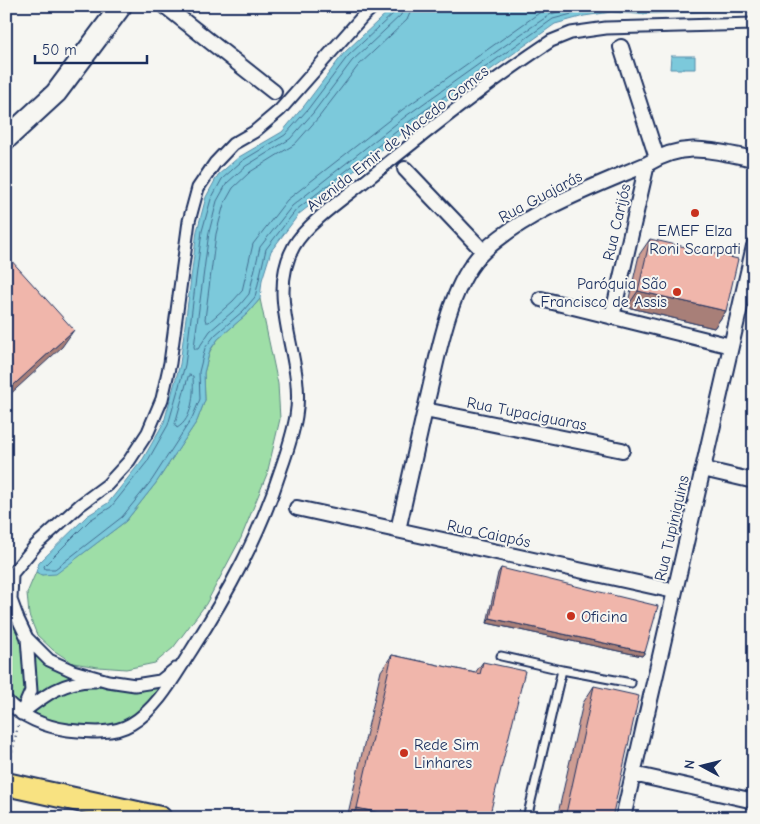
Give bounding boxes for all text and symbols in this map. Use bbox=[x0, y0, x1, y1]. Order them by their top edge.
scale bar bbox=[35, 32, 148, 64]
text: 50 m bbox=[42, 41, 77, 59]
street label: Avenida Emir de Macedo Gomes bbox=[303, 62, 492, 215]
street label: Rua Guajarás bbox=[496, 167, 586, 226]
street label: Rua Carijós bbox=[599, 182, 635, 262]
marker: EMEF Elza Roni Scarpati bbox=[689, 207, 701, 219]
place label: EMEF Elza Roni Scarpati bbox=[649, 222, 741, 258]
place label: Paróquia São Francisco de Assis bbox=[540, 275, 667, 311]
marker: Paróquia São Francisco de Assis bbox=[671, 286, 683, 298]
street label: Rua Tupaciguaras bbox=[465, 394, 589, 435]
street label: Rua Tupiniquins bbox=[651, 473, 693, 583]
street label: Rua Caiapós bbox=[445, 516, 532, 552]
place label: Oficina bbox=[581, 608, 628, 626]
marker: Oficina bbox=[565, 610, 577, 622]
place label: Rede Sim Linhares bbox=[414, 736, 479, 772]
north arrow bbox=[678, 742, 728, 792]
marker: Rede Sim Linhares bbox=[398, 747, 410, 759]
text: N bbox=[681, 759, 699, 770]

